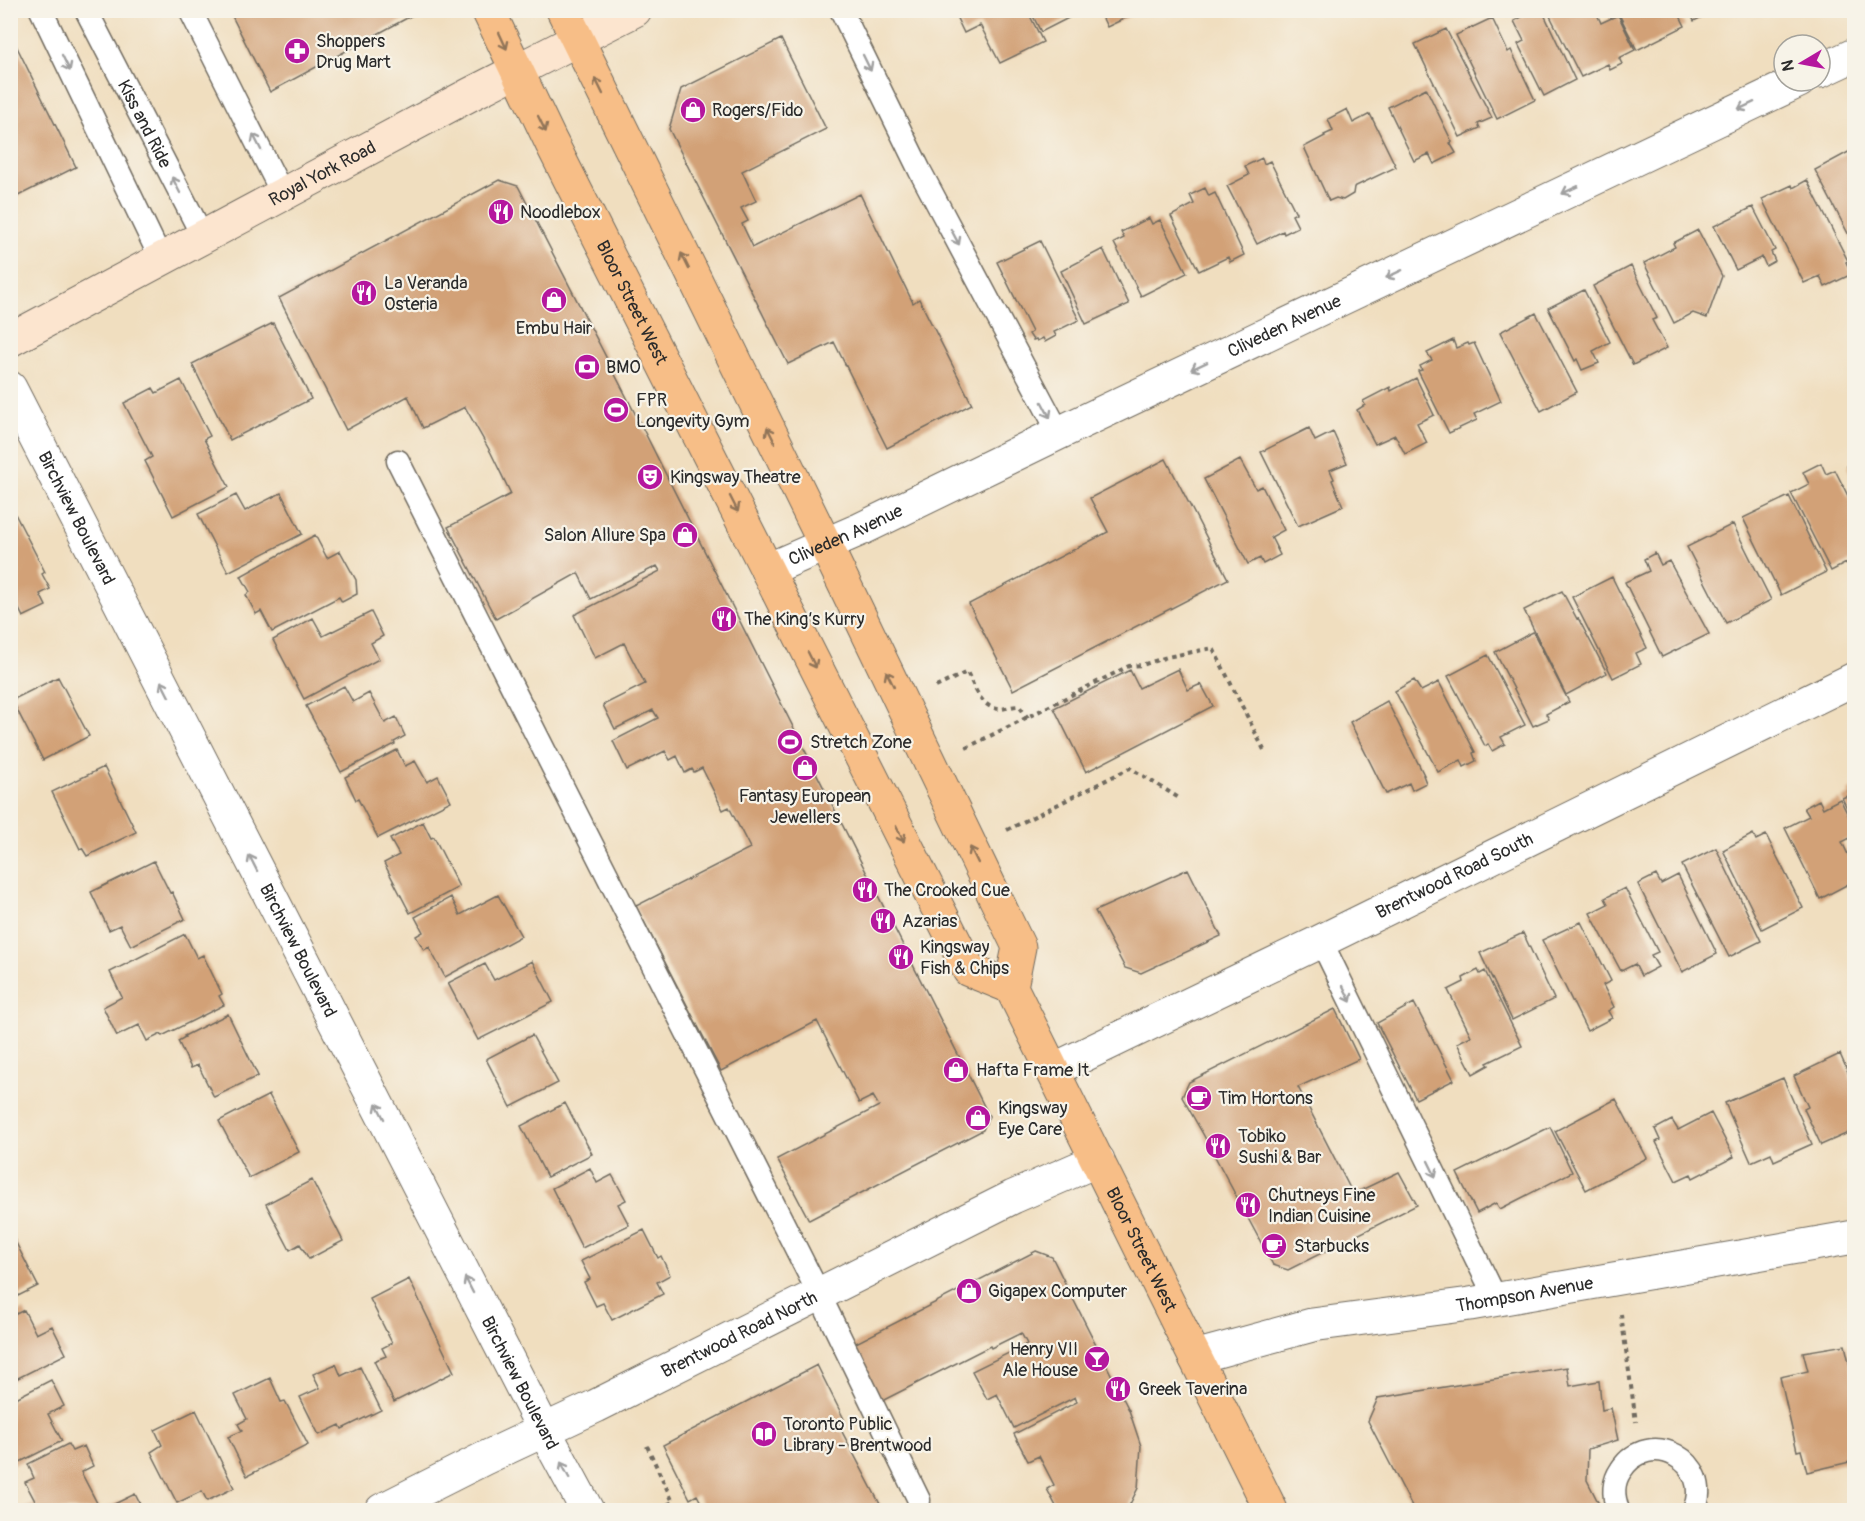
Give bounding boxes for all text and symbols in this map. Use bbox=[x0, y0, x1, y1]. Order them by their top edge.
place label: Shoppers Drug Mart bbox=[316, 30, 391, 74]
one-way arrow bbox=[497, 31, 509, 49]
north arrow bbox=[1772, 33, 1832, 93]
pharmacy icon: Shoppers Drug Mart bbox=[282, 36, 312, 66]
one-way arrow bbox=[61, 54, 72, 72]
one-way arrow bbox=[862, 54, 874, 72]
text: N bbox=[1777, 58, 1799, 72]
street label: Kiss and Ride bbox=[112, 76, 177, 172]
one-way arrow bbox=[592, 77, 604, 95]
shop icon: Rogers/Fido bbox=[678, 95, 708, 125]
place label: Rogers/Fido bbox=[712, 99, 803, 122]
one-way arrow bbox=[1738, 101, 1756, 113]
one-way arrow bbox=[537, 114, 549, 132]
one-way arrow bbox=[250, 134, 262, 152]
street label: Royal York Road bbox=[265, 136, 380, 212]
one-way arrow bbox=[169, 176, 181, 194]
one-way arrow bbox=[1562, 184, 1580, 196]
restaurant icon: Noodlebox bbox=[486, 197, 516, 227]
place label: Noodlebox bbox=[520, 201, 601, 224]
one-way arrow bbox=[949, 228, 961, 245]
street label: Bloor Street West bbox=[591, 237, 673, 369]
one-way arrow bbox=[678, 252, 690, 270]
one-way arrow bbox=[1386, 268, 1404, 280]
place label: La Veranda Osteria bbox=[384, 272, 468, 316]
restaurant icon: La Veranda Osteria bbox=[349, 278, 379, 308]
shop icon: Embu Hair bbox=[539, 285, 569, 315]
street label: Cliveden Avenue bbox=[1224, 289, 1345, 363]
place label: Embu Hair bbox=[516, 317, 593, 340]
bank icon: BMO bbox=[572, 352, 602, 382]
place label: BMO bbox=[606, 356, 641, 379]
one-way arrow bbox=[1191, 361, 1209, 373]
place label: FPR Longevity Gym bbox=[636, 389, 750, 433]
sports icon: FPR Longevity Gym bbox=[601, 395, 631, 425]
one-way arrow bbox=[1041, 400, 1052, 418]
one-way arrow bbox=[765, 427, 777, 445]
street label: Birchview Boulevard bbox=[32, 447, 120, 589]
theatre icon: Kingsway Theatre bbox=[635, 462, 665, 492]
place label: Kingsway Theatre bbox=[670, 466, 801, 489]
one-way arrow bbox=[729, 495, 740, 513]
street label: Cliveden Avenue bbox=[785, 499, 907, 571]
shop icon: Salon Allure Spa bbox=[670, 520, 700, 550]
place label: Salon Allure Spa bbox=[544, 524, 666, 547]
restaurant icon: The King’s Kurry bbox=[709, 604, 739, 634]
place label: The King’s Kurry bbox=[744, 608, 865, 631]
one-way arrow bbox=[807, 650, 819, 668]
one-way arrow bbox=[883, 671, 895, 689]
one-way arrow bbox=[159, 681, 171, 698]
sports icon: Stretch Zone bbox=[775, 727, 805, 757]
place label: Stretch Zone bbox=[810, 731, 912, 754]
shop icon: Fantasy European Jewellers bbox=[790, 753, 820, 783]
place label: Fantasy European Jewellers bbox=[739, 785, 871, 829]
one-way arrow bbox=[895, 824, 907, 842]
street label: Brentwood Road South bbox=[1372, 828, 1537, 924]
one-way arrow bbox=[968, 847, 980, 865]
one-way arrow bbox=[247, 854, 259, 872]
restaurant icon: The Crooked Cue bbox=[850, 875, 880, 905]
place label: The Crooked Cue bbox=[884, 879, 1010, 902]
street label: Birchview Boulevard bbox=[254, 880, 342, 1021]
restaurant icon: Azarias bbox=[868, 906, 898, 936]
place label: Azarias bbox=[902, 910, 957, 933]
place label: Kingsway Fish & Chips bbox=[920, 936, 1009, 980]
restaurant icon: Kingsway Fish & Chips bbox=[886, 942, 916, 972]
one-way arrow bbox=[1341, 984, 1353, 1002]
shop icon: Hafta Frame It bbox=[941, 1055, 971, 1085]
place label: Hafta Frame It bbox=[976, 1059, 1090, 1082]
cafe icon: Tim Hortons bbox=[1184, 1083, 1214, 1113]
place label: Tim Hortons bbox=[1218, 1087, 1313, 1110]
place label: Kingsway Eye Care bbox=[998, 1097, 1068, 1141]
one-way arrow bbox=[374, 1102, 386, 1120]
shop icon: Kingsway Eye Care bbox=[963, 1103, 993, 1133]
place label: Tobiko Sushi & Bar bbox=[1238, 1125, 1322, 1169]
restaurant icon: Tobiko Sushi & Bar bbox=[1203, 1131, 1233, 1161]
one-way arrow bbox=[1427, 1160, 1439, 1178]
street label: Bloor Street West bbox=[1100, 1183, 1182, 1317]
place label: Chutneys Fine Indian Cuisine bbox=[1268, 1184, 1376, 1228]
restaurant icon: Chutneys Fine Indian Cuisine bbox=[1233, 1190, 1263, 1220]
cafe icon: Starbucks bbox=[1259, 1231, 1289, 1261]
place label: Starbucks bbox=[1294, 1235, 1369, 1258]
street label: Thompson Avenue bbox=[1454, 1272, 1595, 1318]
one-way arrow bbox=[463, 1276, 474, 1294]
shop icon: Gigapex Computer bbox=[954, 1276, 984, 1306]
place label: Gigapex Computer bbox=[988, 1280, 1128, 1303]
street label: Brentwood Road North bbox=[657, 1286, 821, 1383]
street label: Birchview Boulevard bbox=[476, 1312, 564, 1454]
place label: Henry VII Ale House bbox=[1002, 1338, 1078, 1382]
bar icon: Henry VII Ale House bbox=[1082, 1344, 1112, 1374]
restaurant icon: Greek Taverina bbox=[1103, 1374, 1133, 1404]
place label: Greek Taverina bbox=[1138, 1378, 1247, 1401]
place label: Toronto Public Library - Brentwood bbox=[783, 1413, 932, 1457]
library icon: Toronto Public Library - Brentwood bbox=[749, 1419, 779, 1449]
one-way arrow bbox=[559, 1462, 570, 1480]

